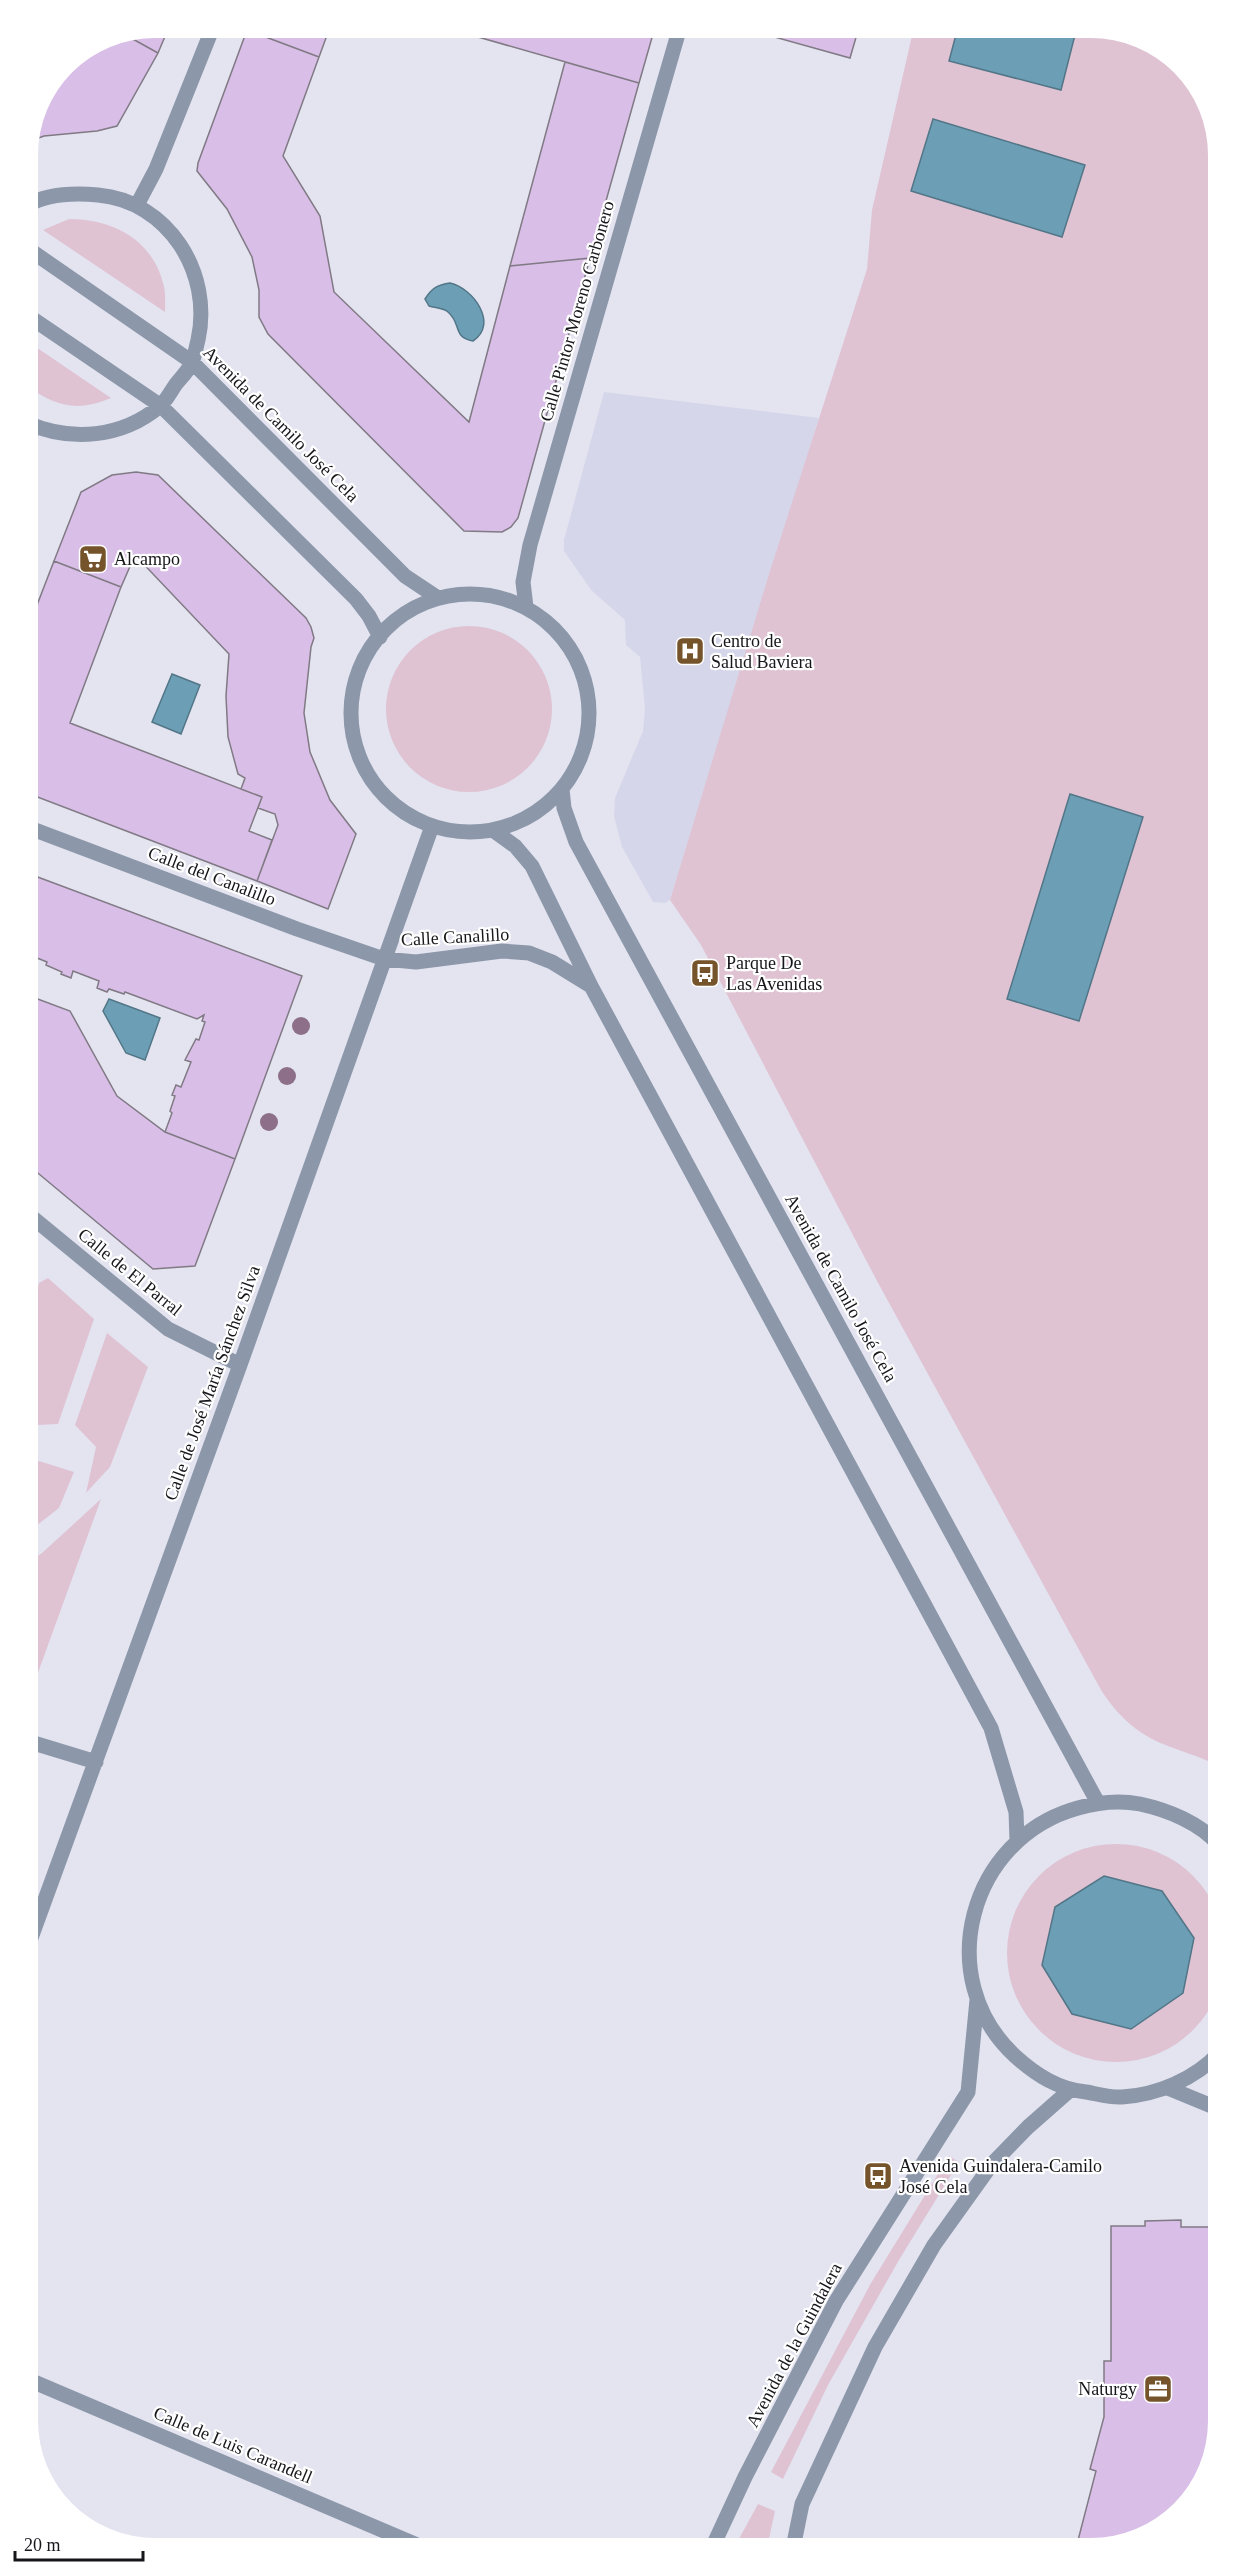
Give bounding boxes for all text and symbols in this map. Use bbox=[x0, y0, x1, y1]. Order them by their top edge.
street label: Calle Pintor Moreno Carbonero bbox=[536, 198, 618, 424]
street label: Avenida de Camilo José Cela bbox=[199, 342, 363, 506]
supermarket icon: Alcampo bbox=[77, 543, 109, 575]
place label: Alcampo bbox=[114, 549, 180, 569]
place label: Centro de Salud Baviera bbox=[711, 631, 812, 672]
hospital icon: Centro de Salud Baviera bbox=[674, 635, 706, 667]
street label: Calle del Canalillo bbox=[145, 842, 279, 910]
street label: Calle Canalillo bbox=[400, 924, 510, 950]
place label: Parque De Las Avenidas bbox=[726, 953, 822, 994]
bus stop icon: Parque De Las Avenidas bbox=[689, 957, 721, 989]
street label: Avenida de Camilo José Cela bbox=[781, 1191, 901, 1385]
street label: Calle de El Parral bbox=[74, 1224, 186, 1320]
street label: Calle de José María Sánchez Silva bbox=[160, 1263, 264, 1503]
place label: Avenida Guindalera-Camilo José Cela bbox=[899, 2156, 1102, 2197]
bus stop icon: Avenida Guindalera-Camilo José Cela bbox=[862, 2160, 894, 2192]
street label: Avenida de la Guindalera bbox=[742, 2259, 846, 2431]
office icon: Naturgy bbox=[1142, 2373, 1174, 2405]
place label: Naturgy bbox=[1078, 2379, 1137, 2399]
street label: Calle de Luis Carandell bbox=[151, 2402, 315, 2488]
scale bar bbox=[15, 2524, 142, 2562]
text: 20 m bbox=[24, 2535, 61, 2555]

